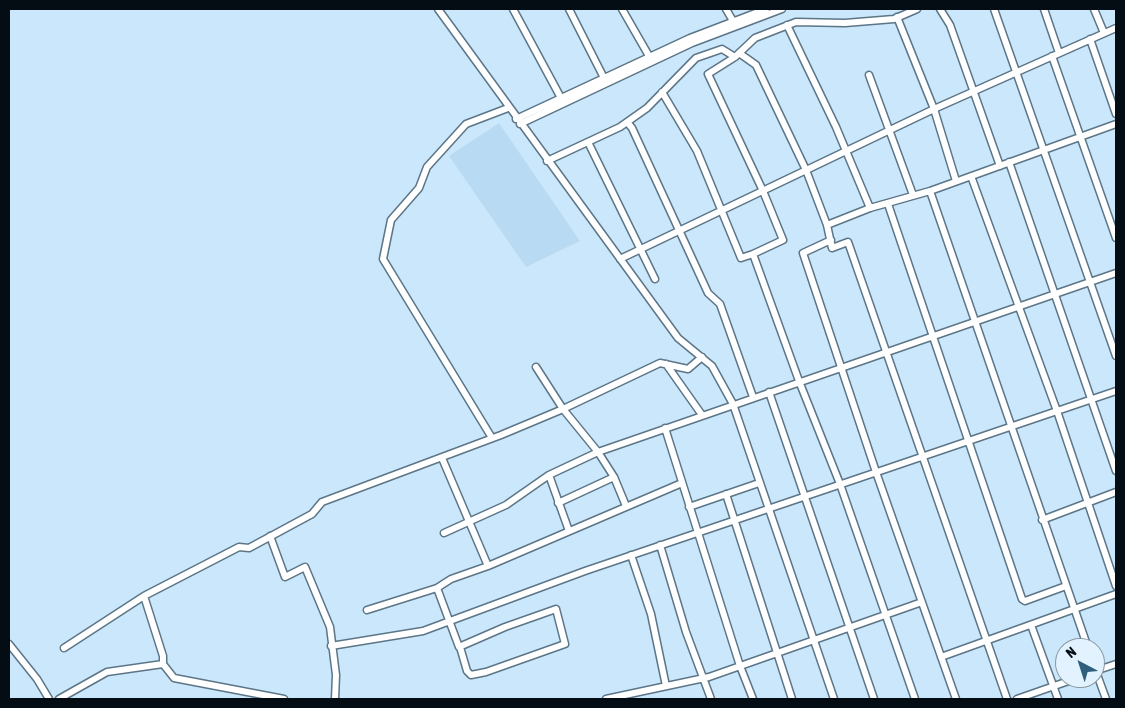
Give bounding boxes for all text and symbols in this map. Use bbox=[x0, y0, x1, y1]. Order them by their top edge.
north arrow bbox=[1055, 638, 1105, 688]
text: N bbox=[1063, 643, 1079, 661]

